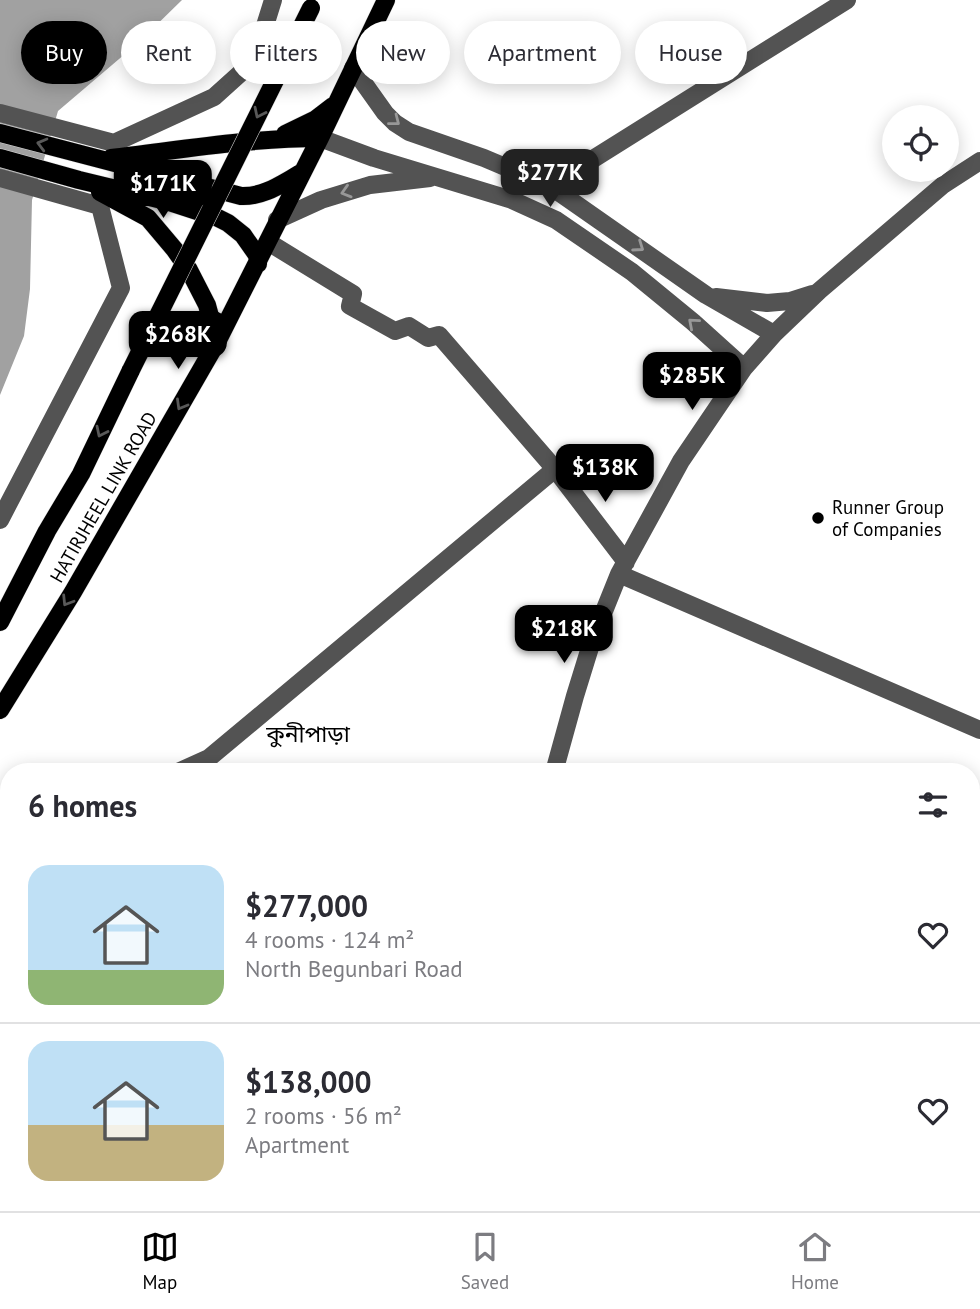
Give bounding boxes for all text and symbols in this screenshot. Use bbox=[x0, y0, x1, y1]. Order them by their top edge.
chip: Buy bbox=[21, 21, 107, 84]
chip: Rent bbox=[121, 21, 216, 84]
chip: Filters bbox=[230, 21, 342, 84]
chip: New bbox=[356, 21, 450, 84]
chip: Apartment bbox=[464, 21, 621, 84]
chip: House bbox=[635, 21, 747, 84]
map controls bbox=[882, 105, 959, 182]
button: locate bbox=[882, 105, 959, 182]
one-way arrow bbox=[253, 106, 267, 118]
one-way arrow bbox=[387, 113, 399, 126]
one-way arrow bbox=[36, 138, 48, 152]
pin: $277K bbox=[501, 150, 599, 209]
text: $277K bbox=[517, 157, 583, 186]
pin: $171K bbox=[114, 160, 212, 220]
text: $171K bbox=[130, 168, 196, 197]
one-way arrow bbox=[340, 183, 352, 198]
one-way arrow bbox=[631, 239, 644, 251]
pin: $268K bbox=[129, 312, 227, 371]
text: $268K bbox=[145, 319, 211, 348]
one-way arrow bbox=[689, 319, 702, 331]
pin: $285K bbox=[643, 352, 741, 412]
text: $285K bbox=[659, 360, 725, 389]
one-way arrow bbox=[176, 397, 189, 410]
street label: HATIRJHEEL LINK ROAD bbox=[44, 407, 162, 587]
one-way arrow bbox=[95, 425, 109, 437]
pin: $138K bbox=[556, 444, 654, 504]
text: $138K bbox=[572, 452, 638, 481]
place label: Runner Group of Companies bbox=[832, 495, 944, 541]
marker: Runner Group of Companies bbox=[810, 510, 826, 526]
one-way arrow bbox=[62, 594, 75, 607]
pin: $218K bbox=[515, 606, 613, 665]
text: $218K bbox=[531, 613, 597, 642]
district label: কুনীপাড়া bbox=[265, 719, 351, 748]
text: 6 homes bbox=[28, 786, 137, 825]
icon: filters bbox=[914, 786, 952, 824]
text: $277,000 bbox=[245, 886, 368, 925]
icon: home bbox=[84, 893, 168, 977]
icon: heart bbox=[914, 916, 952, 954]
text: 4 rooms · 124 m² bbox=[245, 925, 414, 954]
text: North Begunbari Road bbox=[245, 954, 463, 983]
text: $138,000 bbox=[245, 1062, 372, 1101]
icon: home bbox=[84, 1069, 168, 1153]
icon: heart bbox=[914, 1092, 952, 1130]
text: 2 rooms · 56 m² bbox=[245, 1101, 402, 1130]
text: Apartment bbox=[245, 1130, 349, 1159]
tab: Map bbox=[141, 1228, 179, 1294]
tab: Saved bbox=[461, 1228, 509, 1294]
tab: Home bbox=[791, 1228, 839, 1294]

